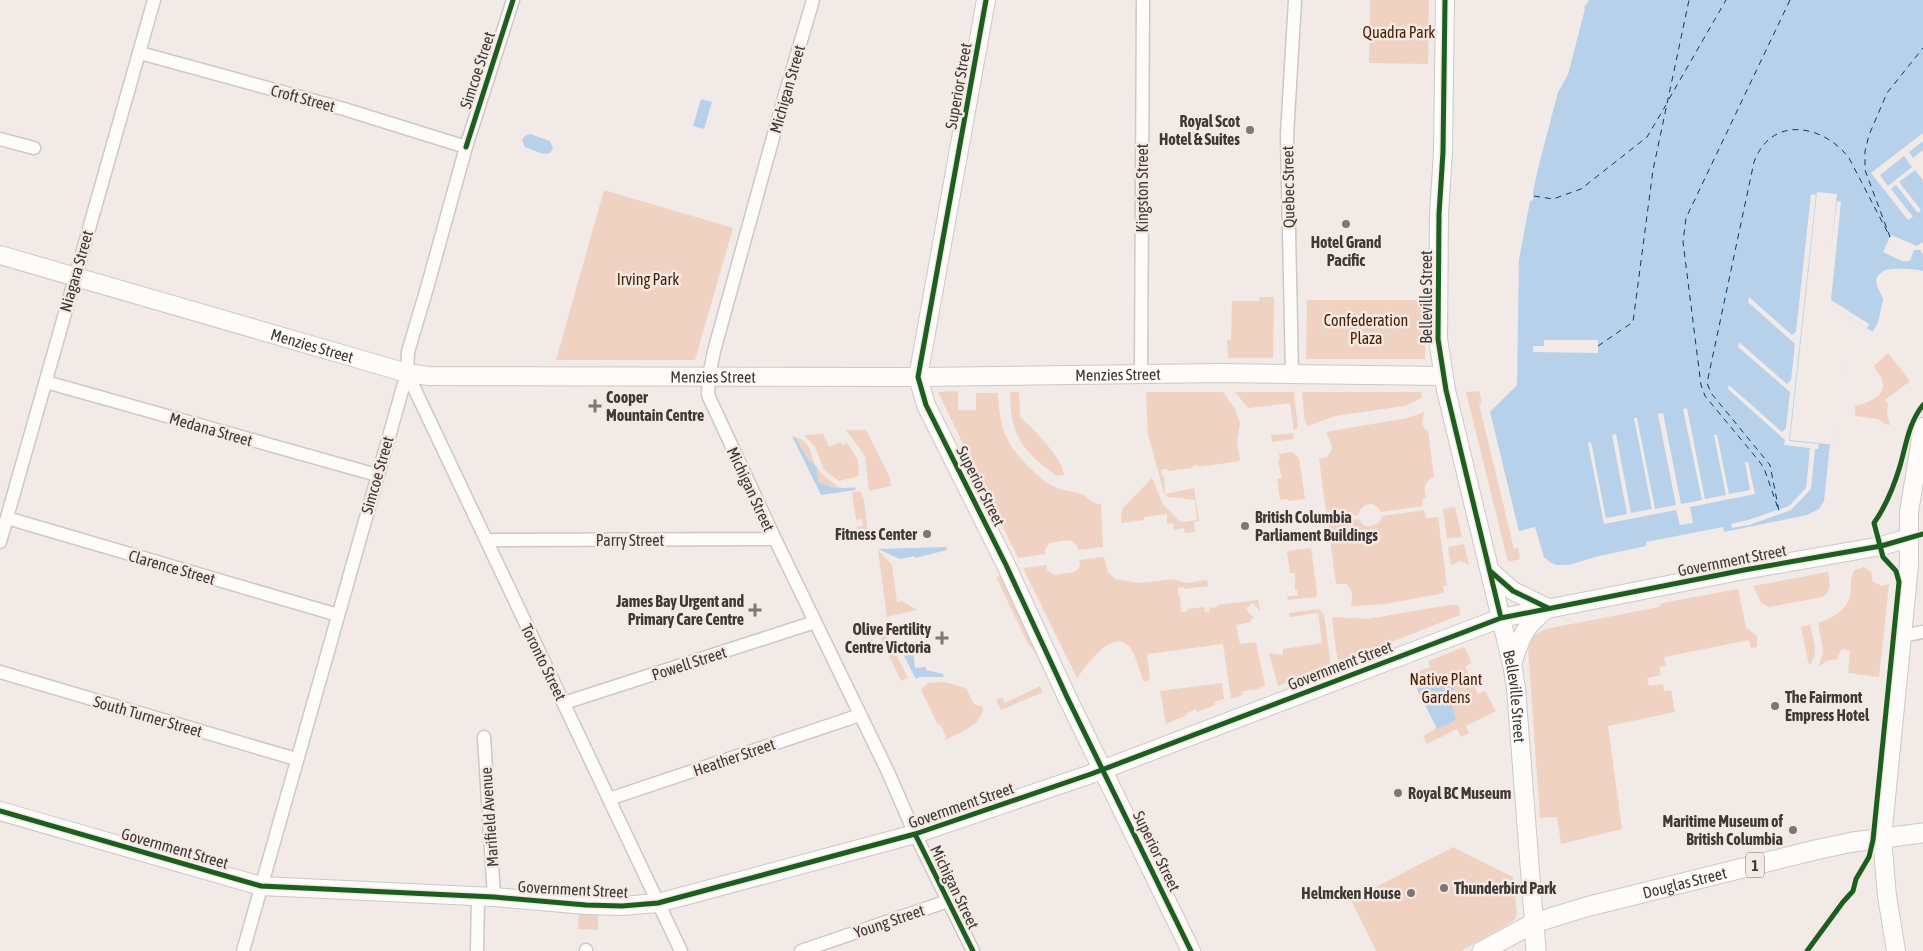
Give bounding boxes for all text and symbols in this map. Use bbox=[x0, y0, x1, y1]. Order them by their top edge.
park label: Quadra Park bbox=[1363, 23, 1435, 41]
street label: Simcoe Street bbox=[456, 29, 498, 111]
street label: Superior Street bbox=[942, 41, 975, 131]
street label: Michigan Street bbox=[766, 42, 809, 135]
street label: Croft Street bbox=[269, 81, 337, 115]
place label: Royal Scot Hotel & Suites bbox=[1159, 112, 1240, 148]
marker: Royal Scot Hotel & Suites bbox=[1244, 124, 1256, 136]
street label: Kingston Street bbox=[1133, 143, 1152, 232]
street label: Quebec Street bbox=[1278, 145, 1298, 228]
marker: Hotel Grand Pacific bbox=[1340, 218, 1352, 230]
street label: Niagara Street bbox=[56, 228, 97, 314]
place label: Hotel Grand Pacific bbox=[1311, 233, 1382, 269]
street label: Belleville Street bbox=[1417, 250, 1435, 344]
park label: Irving Park bbox=[617, 270, 679, 289]
park label: Confederation Plaza bbox=[1324, 311, 1408, 347]
street label: Menzies Street bbox=[269, 325, 356, 366]
street label: Menzies Street bbox=[1075, 365, 1161, 384]
street label: Menzies Street bbox=[670, 367, 756, 386]
place label: Cooper Mountain Centre bbox=[606, 388, 704, 424]
marker: Cooper Mountain Centre bbox=[588, 399, 602, 413]
street label: Medana Street bbox=[167, 409, 255, 450]
street label: Simcoe Street bbox=[357, 434, 397, 516]
street label: Superior Street bbox=[952, 443, 1009, 530]
street label: Michigan Street bbox=[723, 444, 779, 535]
place label: British Columbia Parliament Buildings bbox=[1255, 508, 1378, 544]
marker: British Columbia Parliament Buildings bbox=[1239, 520, 1251, 532]
place label: Fitness Center bbox=[835, 525, 917, 543]
marker: Fitness Center bbox=[921, 528, 933, 540]
street label: Parry Street bbox=[596, 531, 665, 550]
street label: Government Street bbox=[1676, 541, 1788, 579]
street label: Clarence Street bbox=[127, 546, 218, 588]
place label: James Bay Urgent and Primary Care Centre bbox=[615, 592, 744, 628]
marker: James Bay Urgent and Primary Care Centre bbox=[748, 603, 762, 617]
place label: Olive Fertility Centre Victoria bbox=[845, 620, 931, 656]
street label: Toronto Street bbox=[518, 621, 570, 704]
marker: Olive Fertility Centre Victoria bbox=[935, 631, 949, 645]
street label: Government Street bbox=[1285, 637, 1395, 693]
street label: Powell Street bbox=[649, 642, 729, 684]
street label: Belleville Street bbox=[1500, 648, 1529, 744]
park label: Native Plant Gardens bbox=[1410, 670, 1483, 706]
place label: The Fairmont Empress Hotel bbox=[1785, 688, 1870, 724]
street label: South Turner Street bbox=[92, 692, 205, 740]
marker: The Fairmont Empress Hotel bbox=[1769, 700, 1781, 712]
street label: Heather Street bbox=[691, 734, 778, 779]
street label: Marifield Avenue bbox=[477, 766, 501, 868]
street label: Government Street bbox=[906, 778, 1017, 831]
place label: Royal BC Museum bbox=[1408, 784, 1511, 802]
marker: Royal BC Museum bbox=[1392, 787, 1404, 799]
street label: Superior Street bbox=[1129, 808, 1184, 895]
place label: Maritime Museum of British Columbia bbox=[1662, 812, 1784, 848]
street label: Government Street bbox=[119, 824, 231, 872]
marker: Maritime Museum of British Columbia bbox=[1787, 824, 1799, 836]
street label: Michigan Street bbox=[926, 842, 983, 933]
road number: 1 bbox=[1746, 852, 1764, 878]
street label: Douglas Street bbox=[1641, 863, 1729, 902]
street label: Government Street bbox=[517, 877, 629, 901]
place label: Thunderbird Park bbox=[1454, 879, 1557, 897]
marker: Thunderbird Park bbox=[1438, 882, 1450, 894]
place label: Helmcken House bbox=[1301, 884, 1401, 902]
marker: Helmcken House bbox=[1405, 887, 1417, 899]
street label: Young Street bbox=[851, 900, 927, 942]

